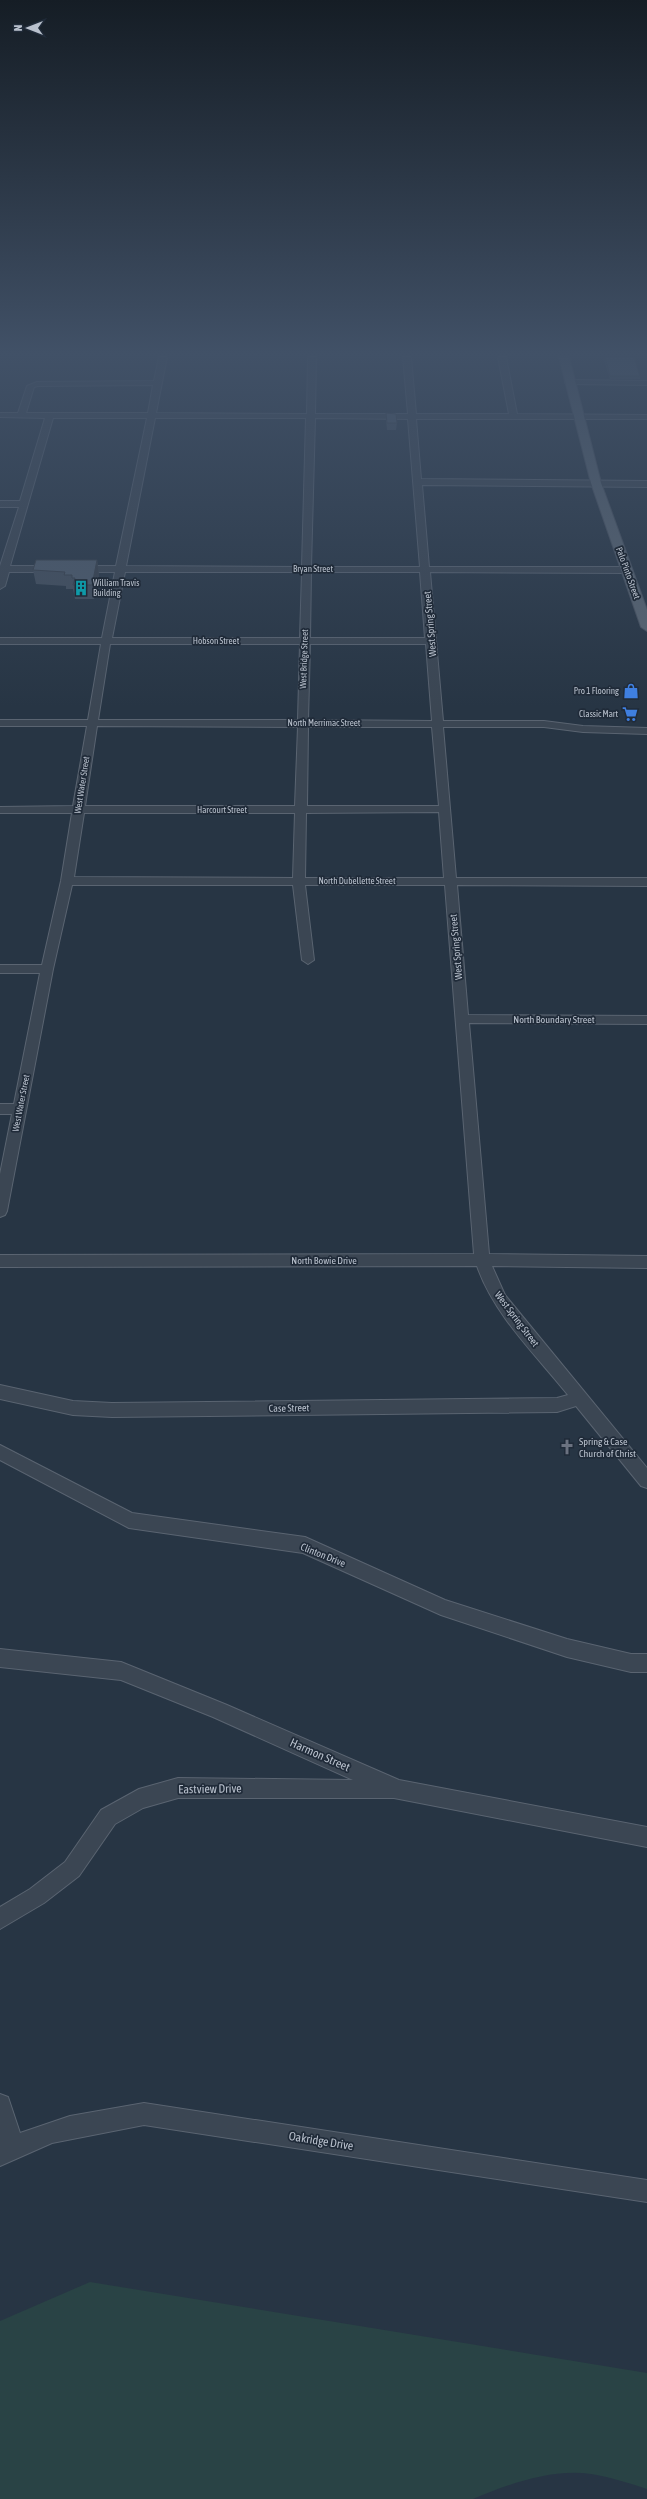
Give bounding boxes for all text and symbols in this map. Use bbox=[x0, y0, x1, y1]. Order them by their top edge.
north arrow bbox=[8, 8, 48, 48]
text: N bbox=[12, 25, 24, 31]
street label: Palo Pinto Street bbox=[614, 546, 642, 601]
street label: Bryan Street bbox=[293, 564, 333, 574]
place label: William Travis Building bbox=[93, 578, 139, 598]
building icon: William Travis Building bbox=[72, 579, 90, 597]
street label: West Spring Street bbox=[422, 591, 438, 657]
street label: West Bridge Street bbox=[298, 629, 310, 689]
street label: Hobson Street bbox=[193, 636, 240, 646]
shop icon: Pro 1 Flooring bbox=[622, 682, 640, 700]
place label: Pro 1 Flooring bbox=[574, 686, 619, 696]
supermarket icon: Classic Mart bbox=[621, 705, 639, 723]
place label: Classic Mart bbox=[579, 709, 618, 719]
street label: North Merrimac Street bbox=[288, 718, 361, 728]
street label: West Water Street bbox=[73, 755, 92, 814]
street label: Harcourt Street bbox=[197, 805, 247, 815]
street label: North Dubellette Street bbox=[319, 876, 396, 886]
street label: West Spring Street bbox=[448, 914, 464, 980]
street label: North Boundary Street bbox=[513, 1014, 595, 1025]
street label: West Water Street bbox=[11, 1073, 32, 1132]
street label: North Bowie Drive bbox=[291, 1255, 357, 1266]
street label: West Spring Street bbox=[493, 1289, 541, 1349]
street label: Case Street bbox=[269, 1402, 309, 1414]
place label: Spring & Case Church of Christ bbox=[579, 1436, 636, 1459]
church icon: Spring & Case Church of Christ bbox=[558, 1438, 576, 1456]
street label: Clinton Drive bbox=[299, 1541, 347, 1569]
street label: Harmon Street bbox=[288, 1736, 353, 1775]
street label: Eastview Drive bbox=[178, 1781, 242, 1797]
street label: Oakridge Drive bbox=[288, 2129, 354, 2153]

